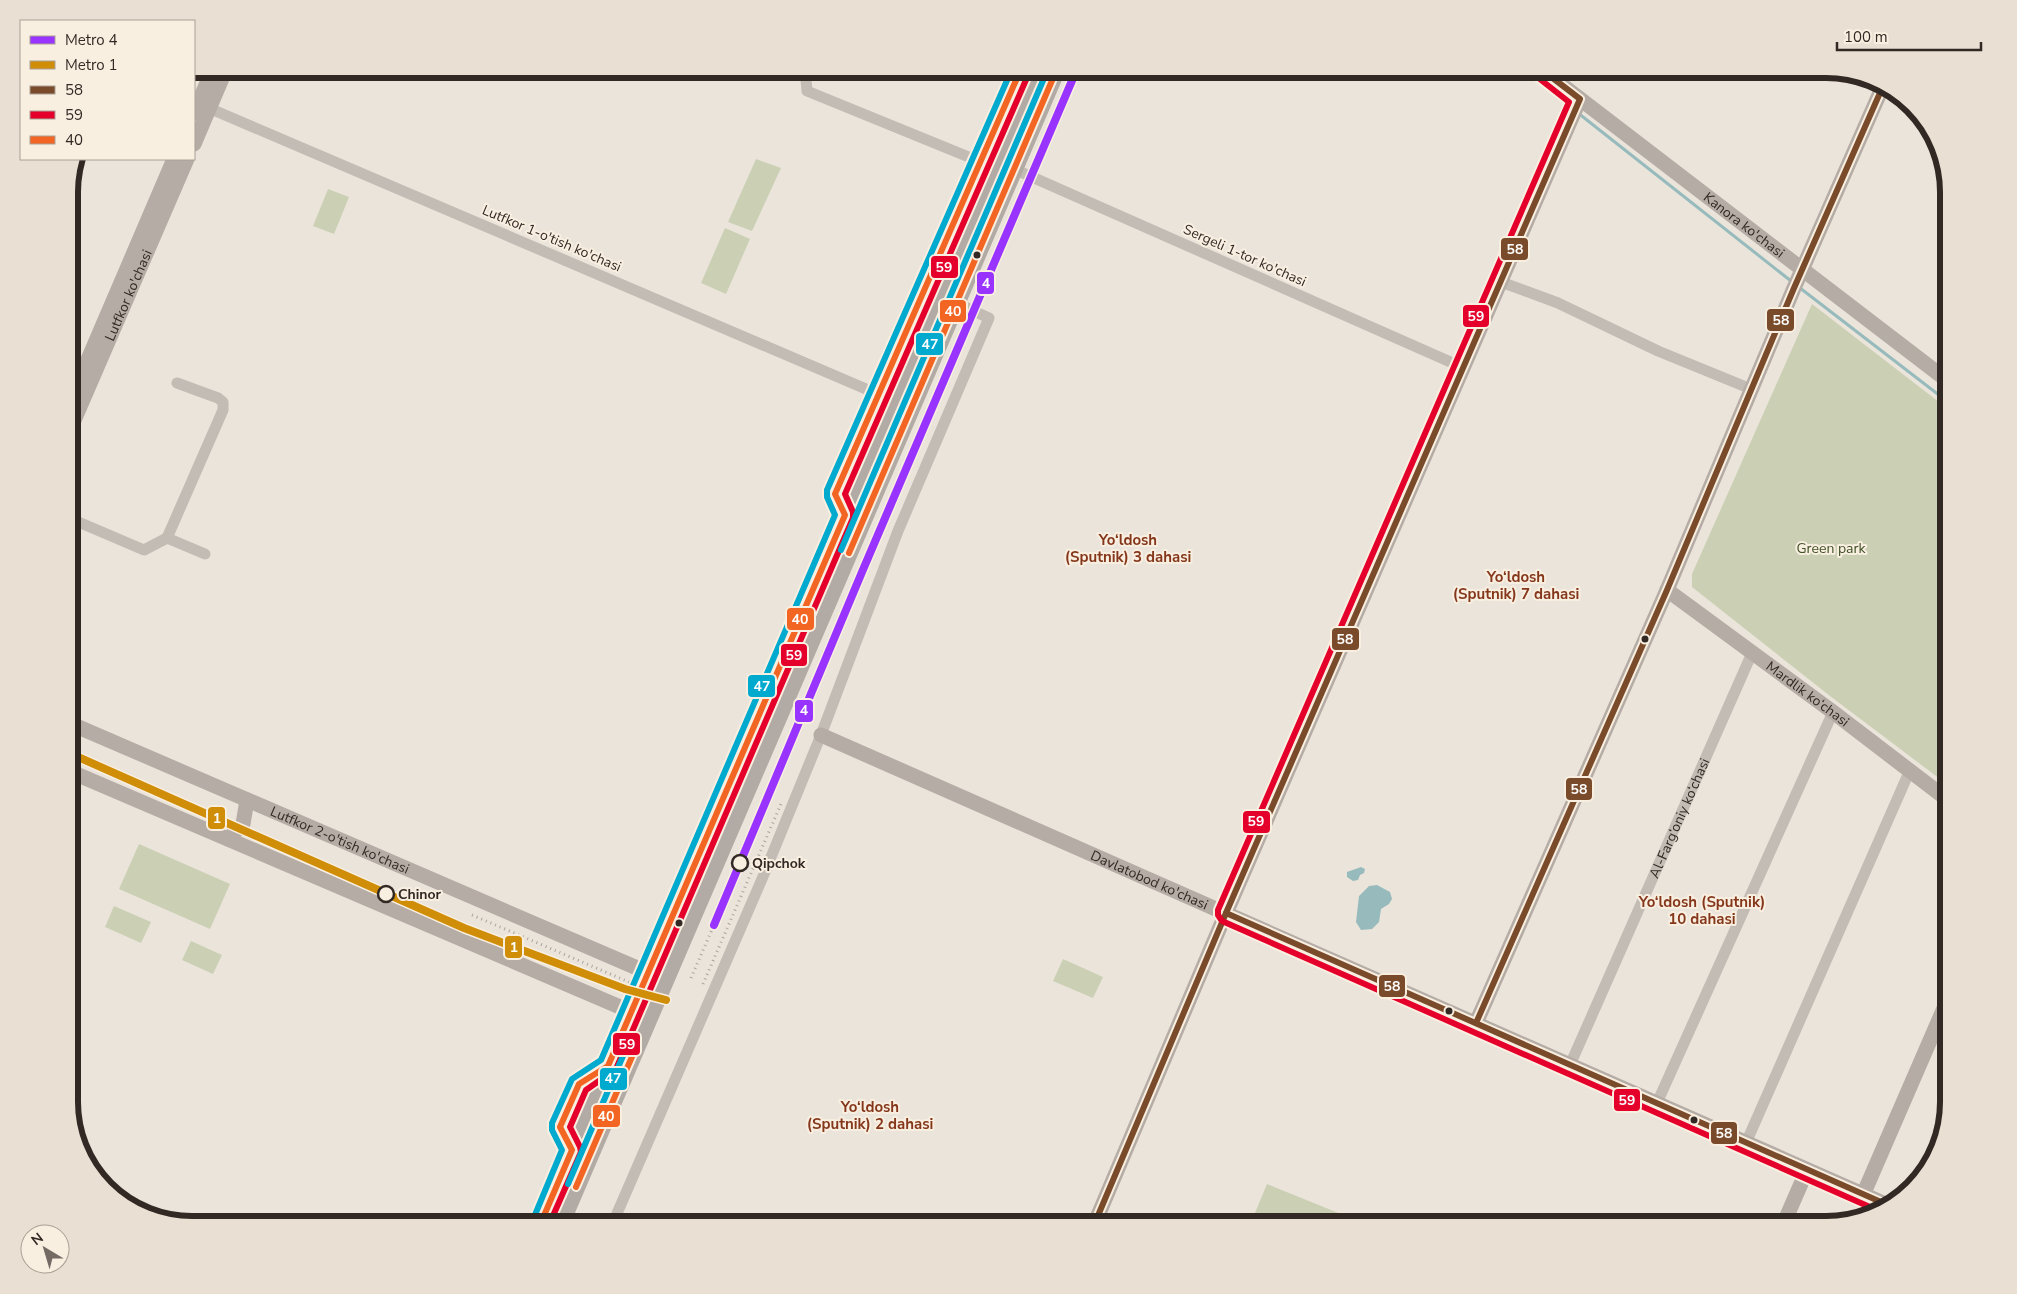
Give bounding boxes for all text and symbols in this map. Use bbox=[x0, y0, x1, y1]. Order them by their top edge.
legend bbox=[20, 20, 195, 160]
scale bar bbox=[1837, 20, 1981, 52]
text: 100 m bbox=[1844, 27, 1888, 47]
text: Metro 4 bbox=[65, 30, 118, 50]
text: Metro 1 bbox=[65, 55, 118, 75]
text: 58 bbox=[65, 80, 83, 100]
text: 59 bbox=[65, 105, 83, 125]
text: 40 bbox=[65, 130, 83, 150]
street label: Kanora ko'chasi bbox=[1699, 188, 1788, 262]
street label: Lutfkor 1-o'tish ko'chasi bbox=[479, 201, 624, 276]
street label: Sergeli 1-tor ko'chasi bbox=[1180, 220, 1309, 291]
line badge: 58 bbox=[1500, 237, 1529, 261]
text: 58 bbox=[1507, 240, 1523, 259]
street label: Lutfkor ko'chasi bbox=[100, 247, 157, 344]
unlabelled marker bbox=[972, 250, 982, 260]
line badge: 59 bbox=[930, 255, 959, 279]
text: 59 bbox=[936, 258, 952, 277]
line badge: 4 bbox=[976, 271, 995, 295]
text: 4 bbox=[982, 274, 991, 293]
line badge: 40 bbox=[939, 299, 967, 323]
text: 40 bbox=[945, 302, 961, 321]
line badge: 59 bbox=[1462, 304, 1490, 328]
text: 59 bbox=[1468, 307, 1484, 326]
line badge: 58 bbox=[1766, 308, 1795, 332]
text: 58 bbox=[1773, 311, 1789, 330]
line badge: 47 bbox=[915, 332, 944, 356]
text: 47 bbox=[922, 335, 938, 354]
district label: Yo‘ldosh (Sputnik) 3 dahasi bbox=[1065, 530, 1191, 567]
park label: Green park bbox=[1796, 539, 1867, 558]
district label: Yo‘ldosh (Sputnik) 7 dahasi bbox=[1453, 567, 1579, 604]
line badge: 40 bbox=[786, 607, 815, 631]
text: 40 bbox=[792, 610, 808, 629]
line badge: 58 bbox=[1331, 627, 1360, 651]
text: 58 bbox=[1337, 630, 1353, 649]
unlabelled marker bbox=[1640, 634, 1650, 644]
line badge: 59 bbox=[780, 643, 808, 667]
text: 59 bbox=[786, 646, 802, 665]
street label: Mardlik ko‘chasi bbox=[1762, 657, 1853, 731]
line badge: 47 bbox=[747, 674, 776, 698]
text: 47 bbox=[754, 677, 770, 696]
line badge: 4 bbox=[794, 699, 814, 723]
text: 4 bbox=[800, 701, 809, 720]
street label: Al-Farg‘oniy ko‘chasi bbox=[1645, 755, 1714, 881]
line badge: 58 bbox=[1565, 777, 1593, 801]
text: 58 bbox=[1571, 780, 1587, 799]
street label: Lutfkor 2-o'tish ko'chasi bbox=[267, 802, 412, 879]
line badge: 1 bbox=[207, 806, 226, 830]
text: 1 bbox=[213, 809, 221, 828]
line badge: 59 bbox=[1242, 810, 1271, 834]
text: 59 bbox=[1248, 812, 1264, 831]
street label: Davlatobod ko'chasi bbox=[1088, 846, 1211, 914]
marker: Qipchok bbox=[731, 854, 749, 872]
place label: Qipchok bbox=[752, 854, 806, 873]
marker: Chinor bbox=[377, 885, 395, 903]
place label: Chinor bbox=[398, 885, 442, 904]
district label: Yo‘ldosh (Sputnik) 10 dahasi bbox=[1638, 892, 1765, 929]
unlabelled marker bbox=[674, 918, 684, 928]
line badge: 1 bbox=[504, 935, 523, 959]
text: 1 bbox=[510, 938, 518, 957]
line badge: 58 bbox=[1378, 974, 1406, 998]
text: 58 bbox=[1384, 977, 1400, 996]
unlabelled marker bbox=[1444, 1006, 1454, 1016]
line badge: 59 bbox=[612, 1032, 641, 1056]
text: 59 bbox=[619, 1035, 635, 1054]
line badge: 47 bbox=[599, 1067, 628, 1091]
text: 47 bbox=[605, 1069, 621, 1088]
line badge: 59 bbox=[1613, 1088, 1641, 1112]
text: 59 bbox=[1619, 1091, 1635, 1110]
district label: Yo‘ldosh (Sputnik) 2 dahasi bbox=[807, 1097, 933, 1134]
line badge: 40 bbox=[592, 1104, 621, 1128]
text: 40 bbox=[598, 1107, 614, 1126]
unlabelled marker bbox=[1689, 1115, 1699, 1125]
line badge: 58 bbox=[1710, 1121, 1738, 1145]
text: 58 bbox=[1716, 1124, 1732, 1143]
north arrow bbox=[20, 1224, 70, 1274]
text: N bbox=[27, 1228, 47, 1250]

